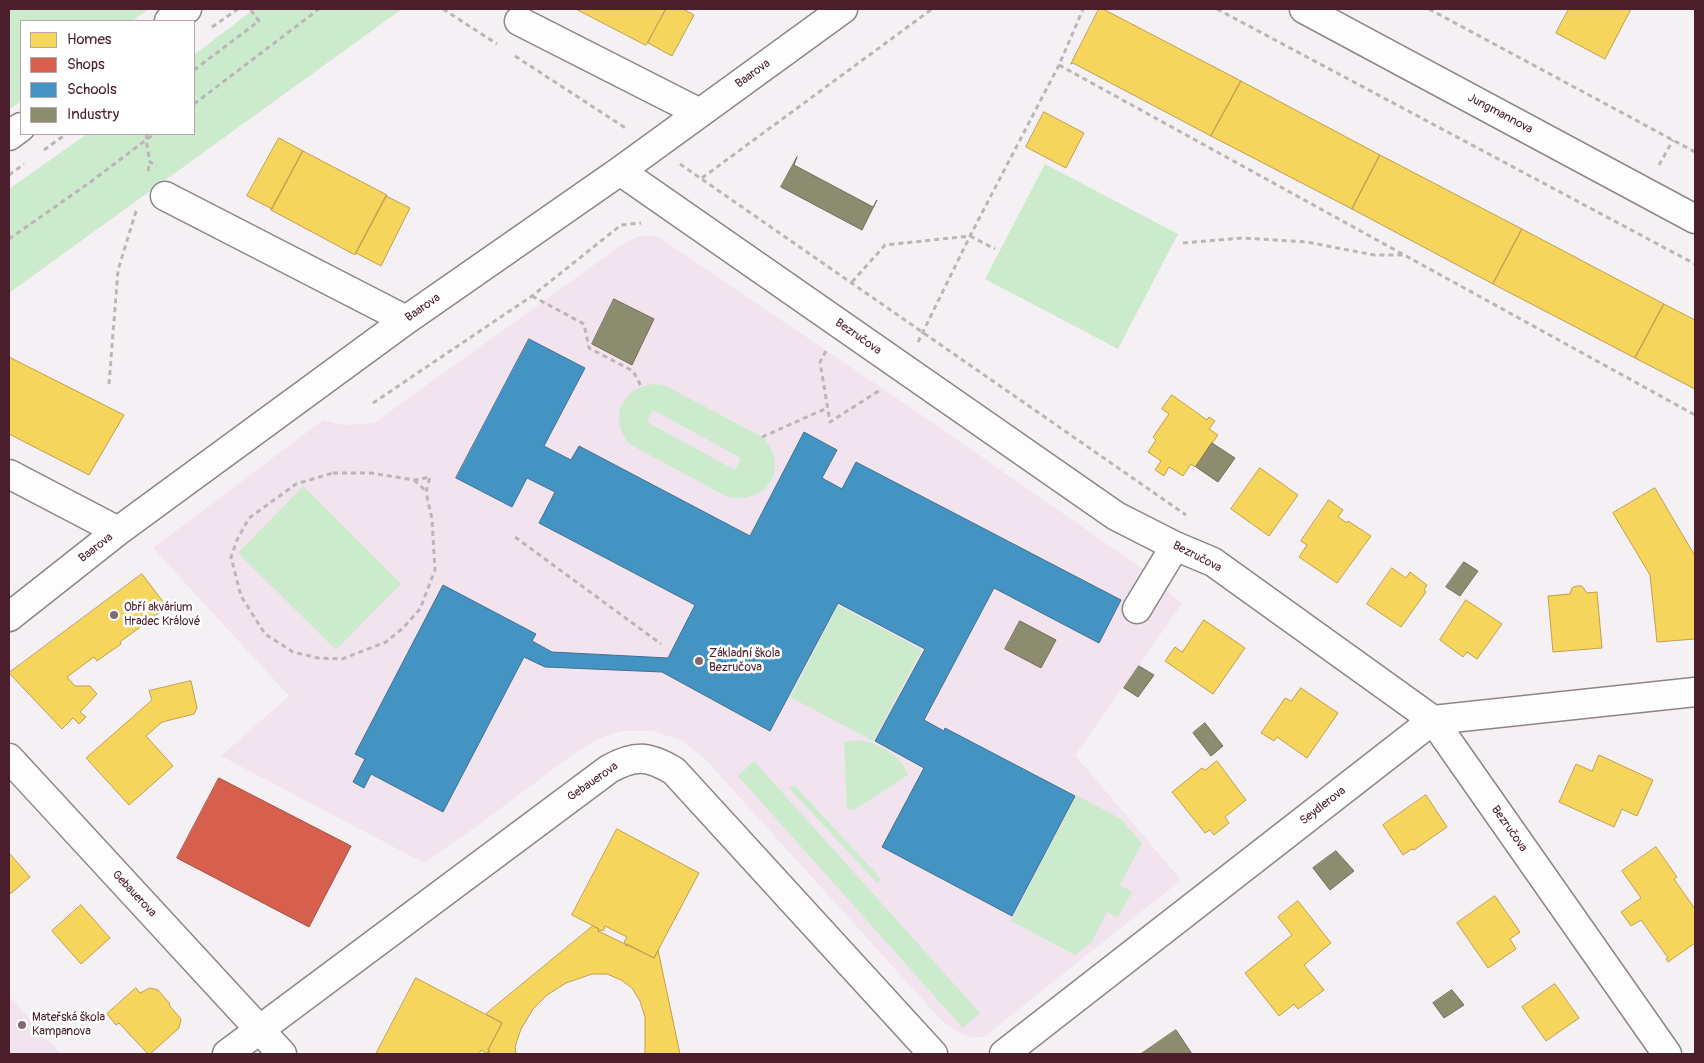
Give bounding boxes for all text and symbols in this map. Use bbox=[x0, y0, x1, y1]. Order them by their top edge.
legend bbox=[20, 20, 195, 135]
text: Homes bbox=[67, 30, 112, 49]
text: Shops bbox=[67, 55, 105, 74]
street label: Baarova bbox=[733, 57, 773, 91]
text: Schools bbox=[67, 80, 117, 99]
street label: Jungmannova bbox=[1465, 91, 1535, 137]
text: Industry bbox=[67, 105, 119, 124]
street label: Baarova bbox=[403, 291, 443, 325]
street label: Bezručova bbox=[832, 316, 884, 358]
street label: Baarova bbox=[76, 530, 116, 566]
street label: Bezručova bbox=[1170, 539, 1224, 575]
place label: Obří akvárium Hradec Králové bbox=[124, 601, 200, 629]
marker: Obří akvárium Hradec Králové bbox=[108, 609, 120, 621]
place label: Základní škola Bezručova bbox=[709, 647, 780, 675]
marker: Základní škola Bezručova bbox=[693, 655, 705, 667]
street label: Gebauerova bbox=[565, 759, 621, 805]
street label: Seydlerova bbox=[1297, 784, 1349, 828]
street label: Bezručova bbox=[1488, 803, 1530, 855]
street label: Gebauerova bbox=[109, 868, 159, 920]
place label: Mateřská škola Kampanova bbox=[32, 1011, 105, 1039]
marker: Mateřská škola Kampanova bbox=[16, 1019, 28, 1031]

